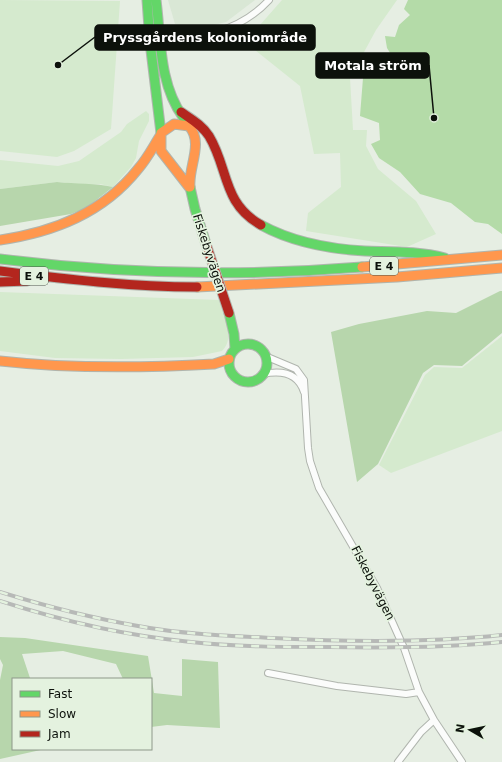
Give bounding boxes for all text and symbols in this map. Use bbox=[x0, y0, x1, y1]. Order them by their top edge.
callout: Pryssgårdens koloniområde bbox=[95, 25, 315, 50]
text: Pryssgårdens koloniområde bbox=[103, 30, 307, 45]
callout: Motala ström bbox=[316, 53, 429, 78]
text: Motala ström bbox=[324, 58, 422, 73]
street label: Fiskebyvägen bbox=[190, 212, 228, 294]
road number: E 4 bbox=[370, 257, 398, 275]
road number: E 4 bbox=[20, 267, 48, 285]
street label: Fiskebyvägen bbox=[348, 544, 398, 622]
legend bbox=[12, 678, 152, 750]
text: Fast bbox=[48, 687, 72, 701]
text: Slow bbox=[48, 707, 76, 721]
north arrow bbox=[450, 710, 490, 750]
text: N bbox=[453, 723, 468, 734]
text: Jam bbox=[47, 727, 71, 741]

